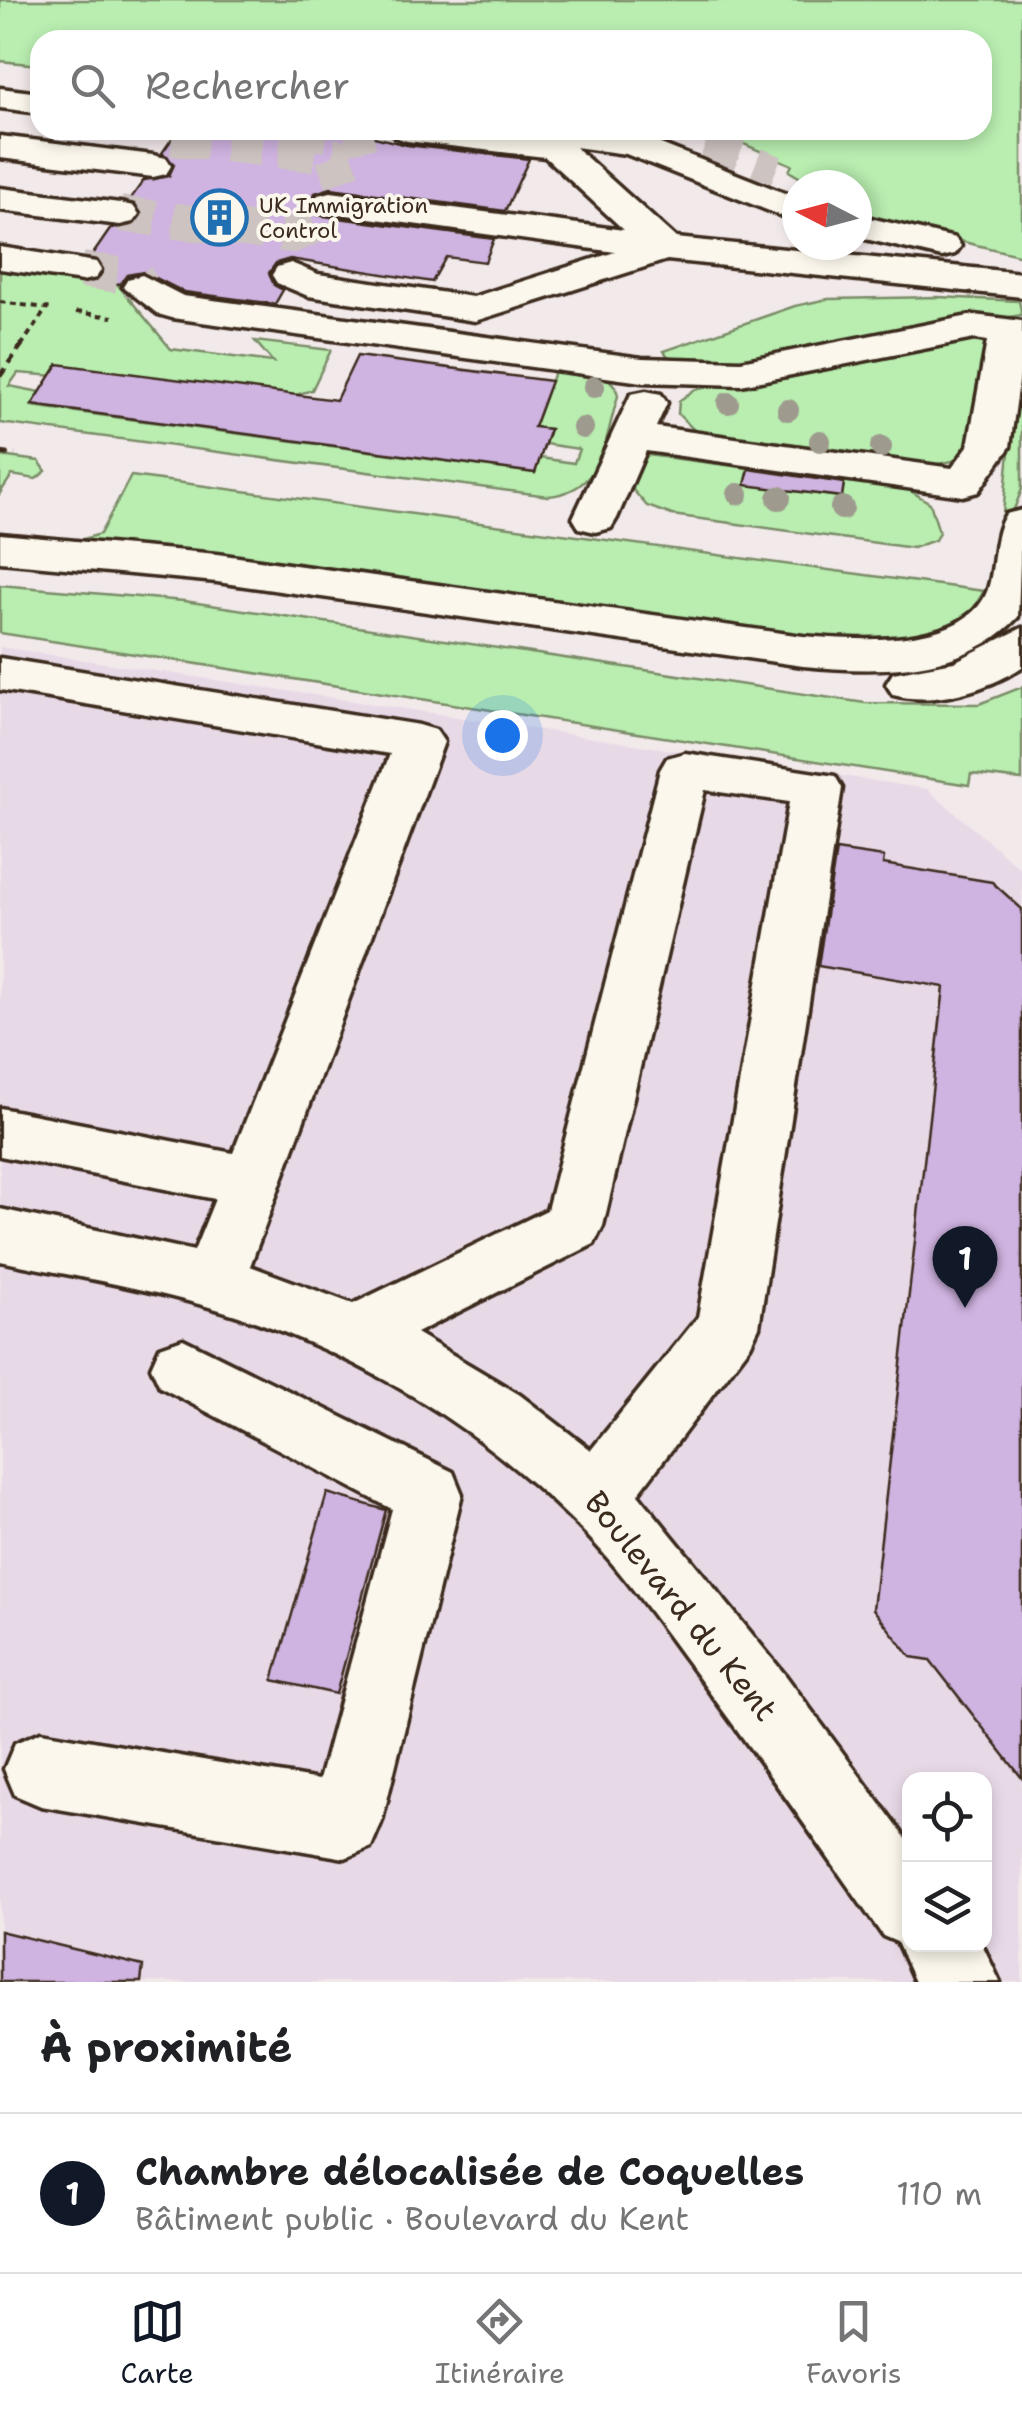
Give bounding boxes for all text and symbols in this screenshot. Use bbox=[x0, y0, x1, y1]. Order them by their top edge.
search box bbox=[30, 30, 992, 140]
icon: search bbox=[65, 58, 120, 113]
text: Rechercher bbox=[145, 60, 350, 111]
north arrow bbox=[782, 170, 872, 260]
building icon: UK Immigration Control bbox=[190, 188, 250, 248]
place label: UK Immigration Control bbox=[259, 191, 428, 245]
your location bbox=[477, 710, 528, 761]
pin: 1 bbox=[932, 1226, 998, 1308]
street label: Boulevard du Kent bbox=[575, 1482, 788, 1730]
map controls bbox=[902, 1772, 992, 1952]
button: locate bbox=[902, 1772, 992, 1862]
button: layers bbox=[902, 1862, 992, 1952]
text: À proximité bbox=[40, 2019, 293, 2075]
text: Chambre délocalisée de Coquelles bbox=[135, 2146, 804, 2197]
text: 1 bbox=[65, 2172, 80, 2215]
text: 110 m bbox=[896, 2172, 982, 2215]
text: Bâtiment public · Boulevard du Kent bbox=[135, 2197, 689, 2240]
tab: Carte bbox=[120, 2294, 194, 2392]
tab: Itinéraire bbox=[435, 2294, 565, 2392]
tab: Favoris bbox=[806, 2294, 902, 2392]

